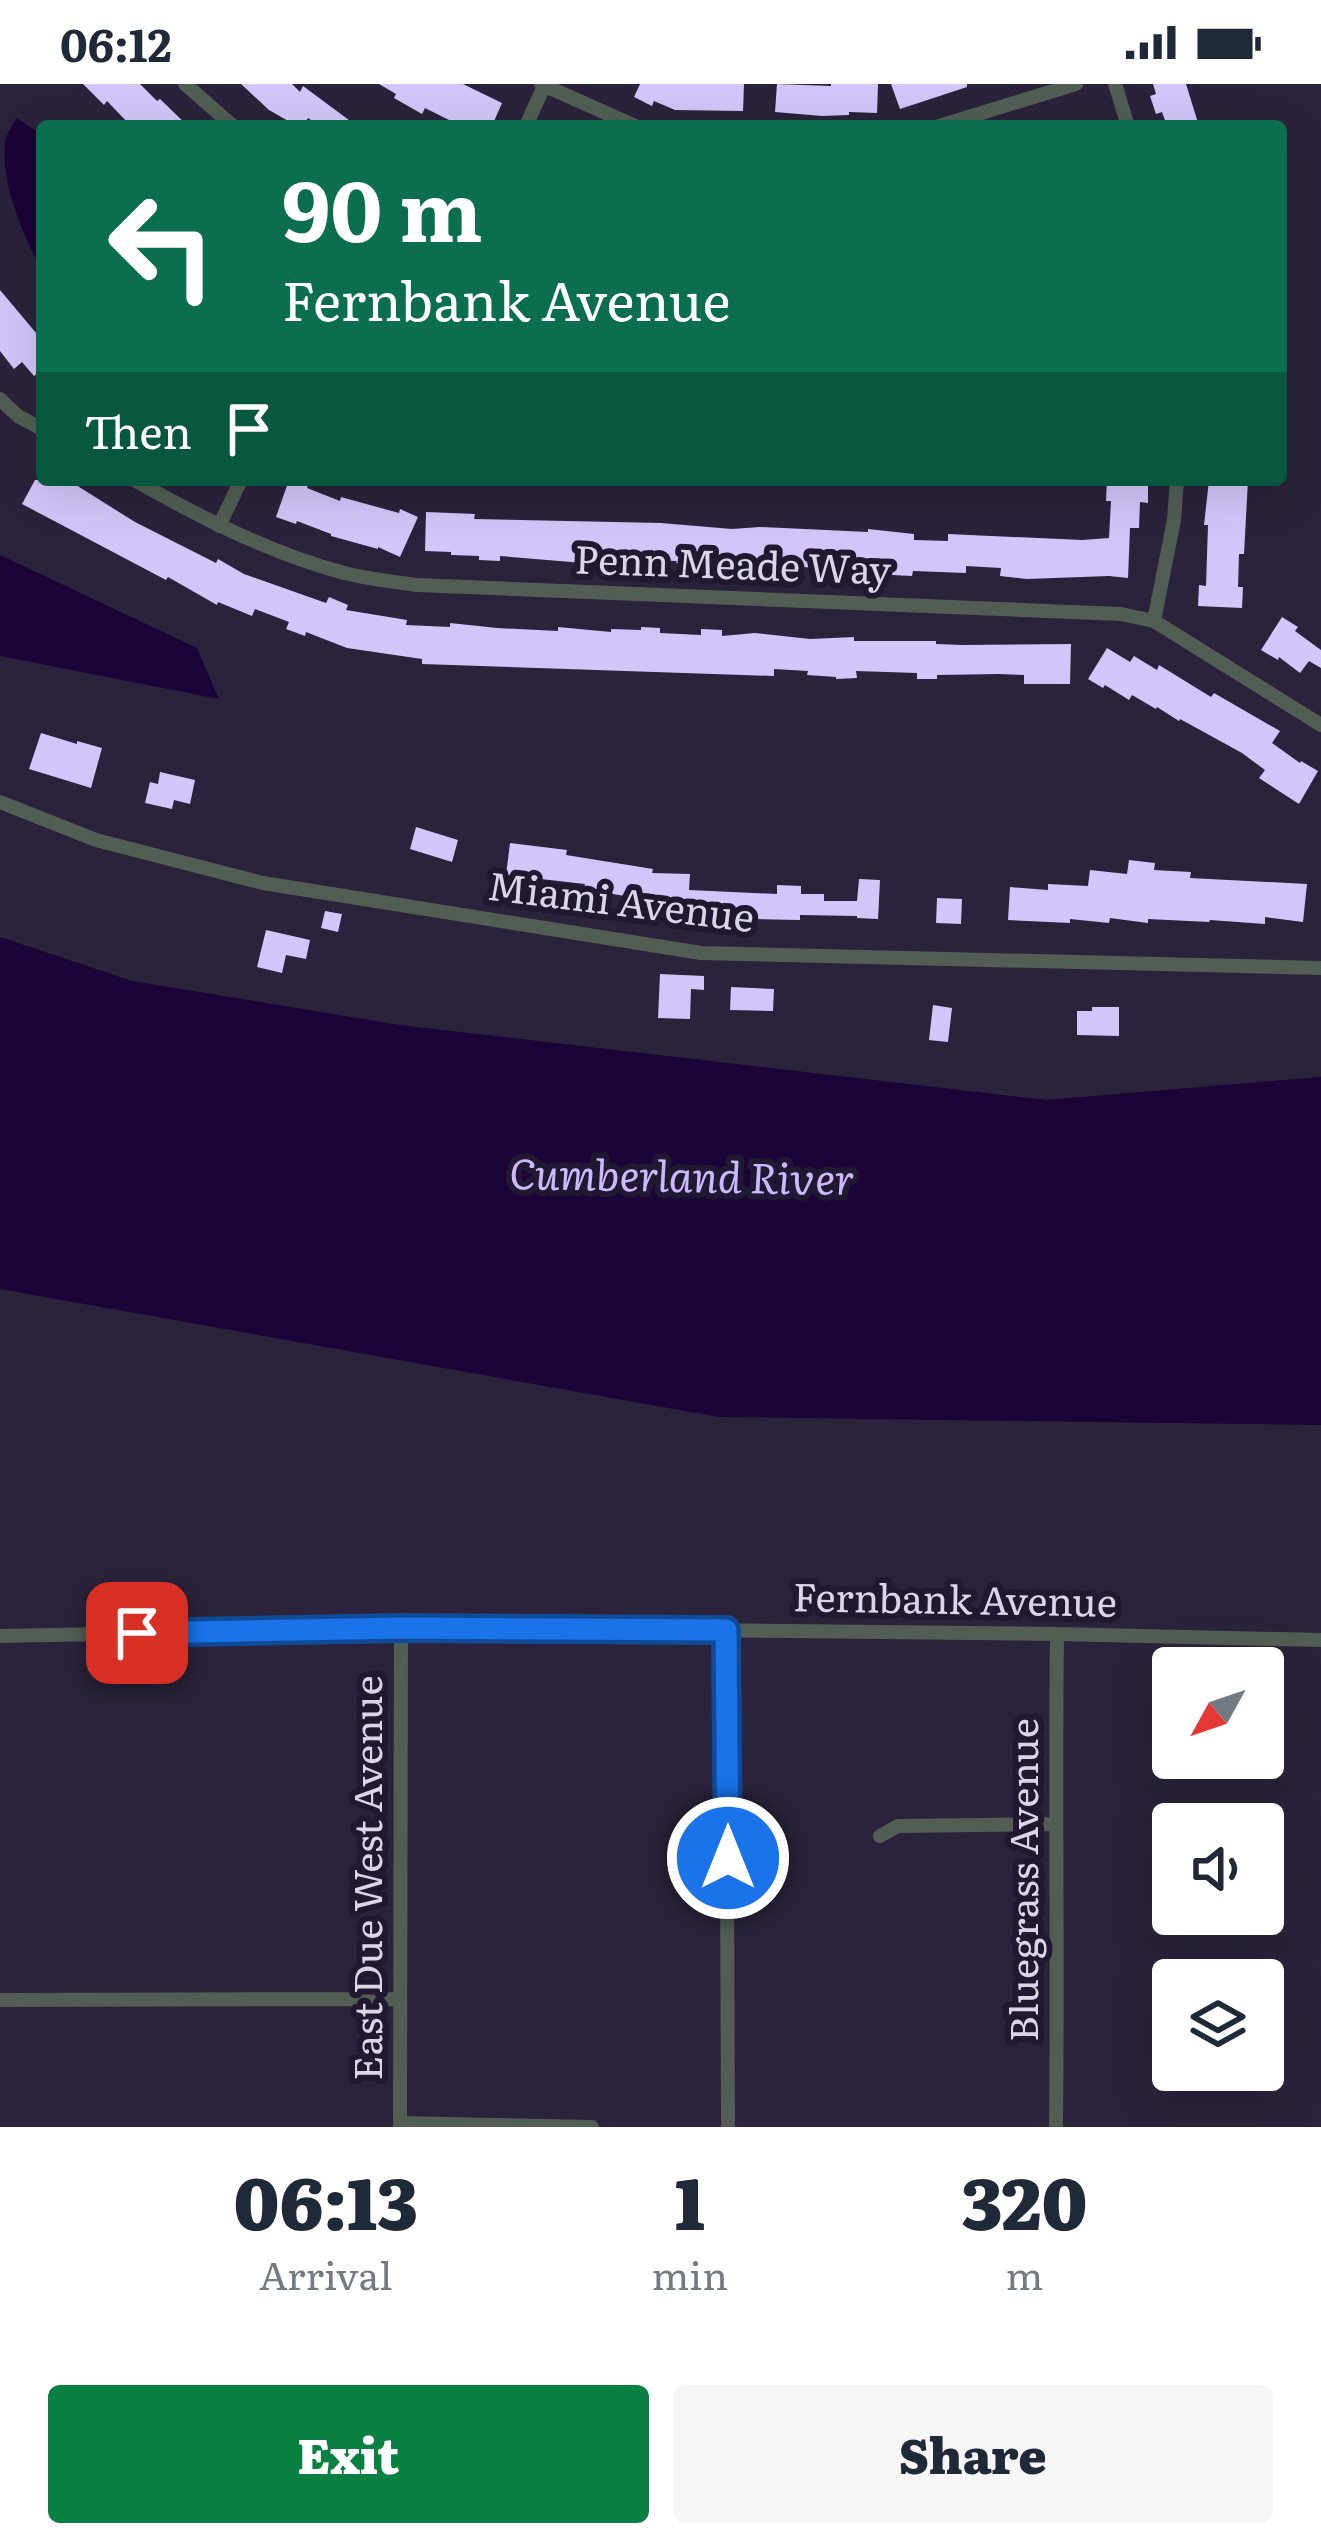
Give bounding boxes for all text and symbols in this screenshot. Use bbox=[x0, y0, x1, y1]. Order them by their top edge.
text: 06:12 bbox=[60, 9, 172, 76]
text: 90 m bbox=[282, 143, 483, 268]
icon: left bbox=[84, 168, 240, 324]
text: Fernbank Avenue bbox=[282, 257, 731, 338]
text: Then bbox=[84, 396, 192, 463]
icon: arrive bbox=[216, 396, 282, 462]
street label: Penn Meade Way bbox=[574, 527, 893, 597]
street label: Miami Avenue bbox=[485, 854, 758, 944]
water label: Cumberland River bbox=[509, 1140, 855, 1208]
street label: Fernbank Avenue bbox=[793, 1565, 1118, 1629]
pin bbox=[86, 1582, 188, 1684]
icon: arrive bbox=[104, 1600, 170, 1666]
north arrow bbox=[1152, 1647, 1284, 1779]
map controls bbox=[1152, 1647, 1284, 2091]
street label: East Due West Avenue bbox=[336, 1675, 394, 2081]
street label: Bluegrass Avenue bbox=[992, 1718, 1050, 2042]
position arrow bbox=[665, 1795, 791, 1921]
button: sound bbox=[1152, 1803, 1284, 1935]
button: layers bbox=[1152, 1959, 1284, 2091]
text: 06:13 bbox=[233, 2145, 418, 2252]
text: 1 bbox=[675, 2145, 705, 2252]
text: 320 bbox=[962, 2145, 1088, 2252]
text: Arrival bbox=[259, 2244, 392, 2302]
text: min bbox=[651, 2244, 728, 2302]
text: m bbox=[1006, 2244, 1043, 2302]
button: Exit bbox=[48, 2385, 649, 2523]
button: Share bbox=[673, 2385, 1273, 2523]

